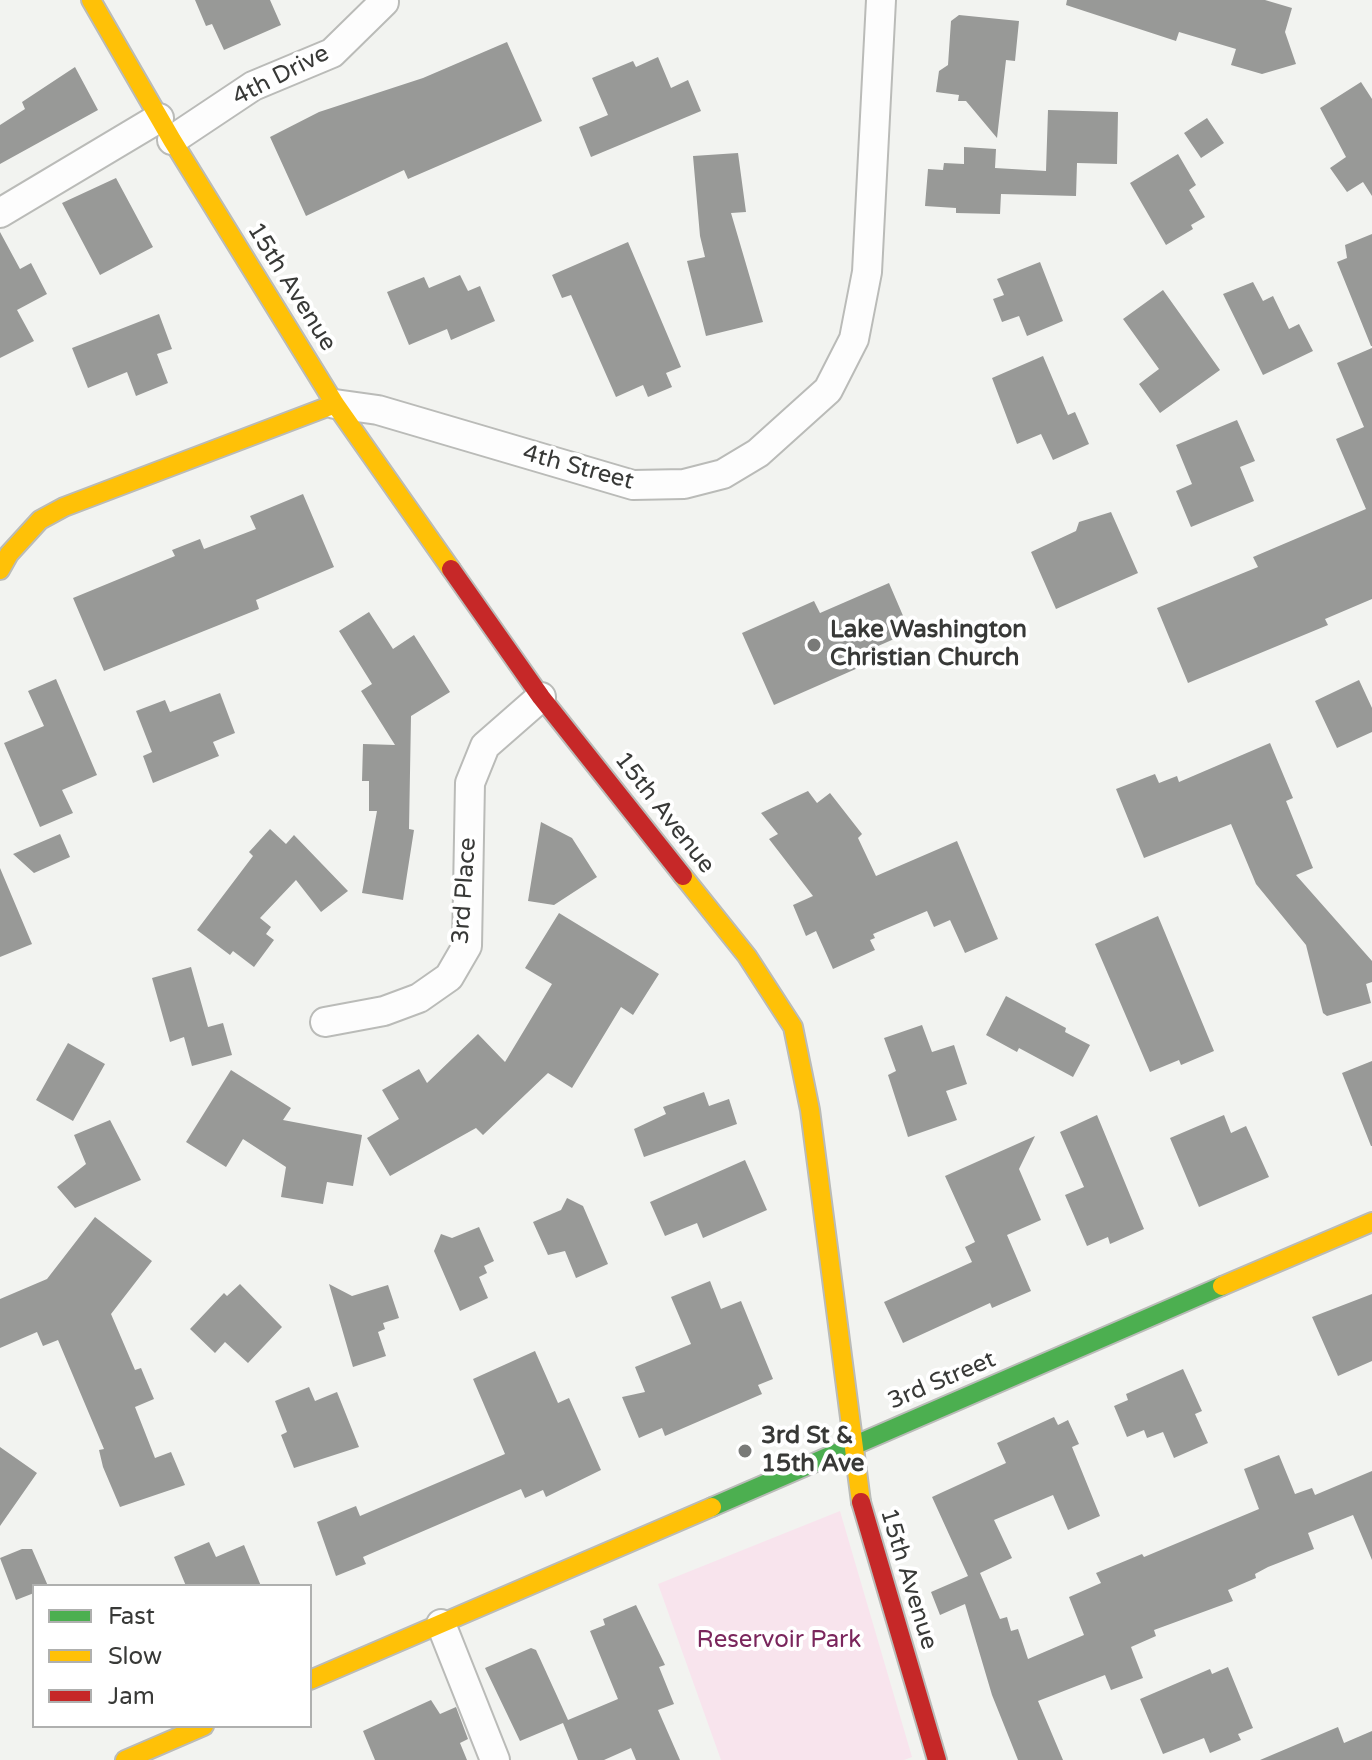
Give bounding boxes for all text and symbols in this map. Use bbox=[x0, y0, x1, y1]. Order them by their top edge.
street label: 4th Drive bbox=[228, 40, 334, 112]
street label: 15th Avenue bbox=[240, 217, 342, 357]
street label: 4th Street bbox=[519, 439, 637, 497]
place label: Lake Washington Christian Church bbox=[830, 617, 1027, 673]
marker: Lake Washington Christian Church bbox=[805, 636, 823, 654]
street label: 15th Avenue bbox=[608, 747, 720, 879]
street label: 3rd Place bbox=[447, 837, 483, 945]
street label: 3rd Street bbox=[884, 1345, 1000, 1417]
place label: 3rd St & 15th Ave bbox=[761, 1423, 864, 1479]
marker: 3rd St & 15th Ave bbox=[736, 1442, 754, 1460]
street label: 15th Avenue bbox=[873, 1505, 943, 1653]
legend bbox=[32, 1584, 312, 1728]
text: Fast bbox=[108, 1602, 155, 1631]
park label: Reservoir Park bbox=[697, 1627, 861, 1655]
text: Slow bbox=[108, 1642, 162, 1671]
text: Jam bbox=[108, 1682, 155, 1711]

